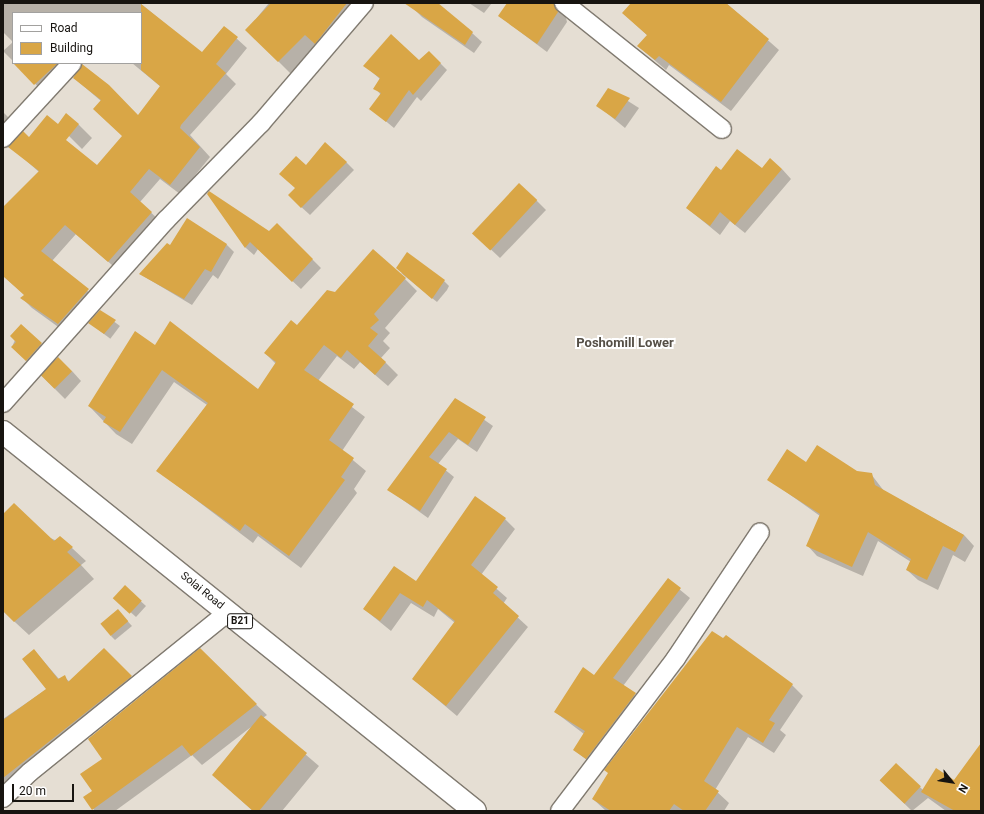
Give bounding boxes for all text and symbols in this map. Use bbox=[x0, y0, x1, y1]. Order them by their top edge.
legend bbox=[12, 12, 142, 64]
text: Road bbox=[50, 21, 78, 35]
text: Building bbox=[50, 41, 93, 55]
district label: Poshomill Lower bbox=[576, 335, 674, 351]
street label: Solai Road bbox=[178, 569, 226, 613]
road number: B21 bbox=[227, 613, 253, 629]
north arrow bbox=[932, 762, 972, 802]
scale bar bbox=[14, 776, 76, 802]
text: N bbox=[955, 782, 970, 795]
text: 20 m bbox=[19, 784, 46, 798]

